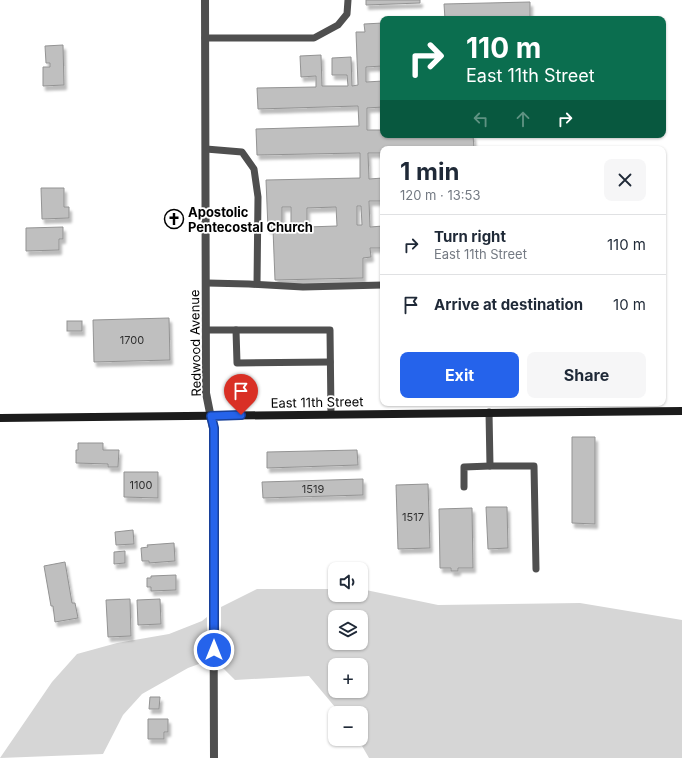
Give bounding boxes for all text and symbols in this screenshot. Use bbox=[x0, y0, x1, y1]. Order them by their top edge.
text: 110 m bbox=[466, 31, 541, 65]
icon: right bbox=[400, 32, 452, 84]
text: East 11th Street bbox=[466, 65, 595, 86]
icon: left bbox=[470, 108, 492, 130]
icon: ahead bbox=[512, 108, 534, 130]
icon: right bbox=[554, 108, 576, 130]
text: 1 min bbox=[400, 157, 459, 186]
button: close bbox=[604, 159, 646, 201]
text: 120 m · 13:53 bbox=[400, 187, 481, 203]
place label: Apostolic Pentecostal Church bbox=[188, 204, 313, 235]
church icon: Apostolic Pentecostal Church bbox=[163, 208, 185, 230]
text: Turn right bbox=[434, 227, 506, 246]
icon: right bbox=[400, 234, 422, 256]
text: 110 m bbox=[607, 235, 646, 254]
text: East 11th Street bbox=[434, 246, 527, 262]
street label: Redwood Avenue bbox=[186, 289, 204, 397]
icon: arrive bbox=[400, 294, 422, 316]
text: Arrive at destination bbox=[434, 295, 583, 314]
text: 10 m bbox=[613, 295, 646, 314]
house number: 1700 bbox=[120, 333, 144, 347]
button: Exit bbox=[400, 352, 519, 398]
button: Share bbox=[527, 352, 646, 398]
pin bbox=[224, 374, 258, 415]
icon: arrive bbox=[230, 380, 252, 402]
street label: East 11th Street bbox=[270, 393, 364, 411]
house number: 1100 bbox=[130, 478, 152, 492]
house number: 1519 bbox=[302, 482, 324, 496]
house number: 1517 bbox=[402, 510, 424, 524]
map controls bbox=[328, 562, 368, 746]
button: sound bbox=[328, 562, 368, 602]
button: layers bbox=[328, 610, 368, 650]
position arrow bbox=[193, 629, 235, 671]
button: + bbox=[328, 658, 368, 698]
button: − bbox=[328, 706, 368, 746]

